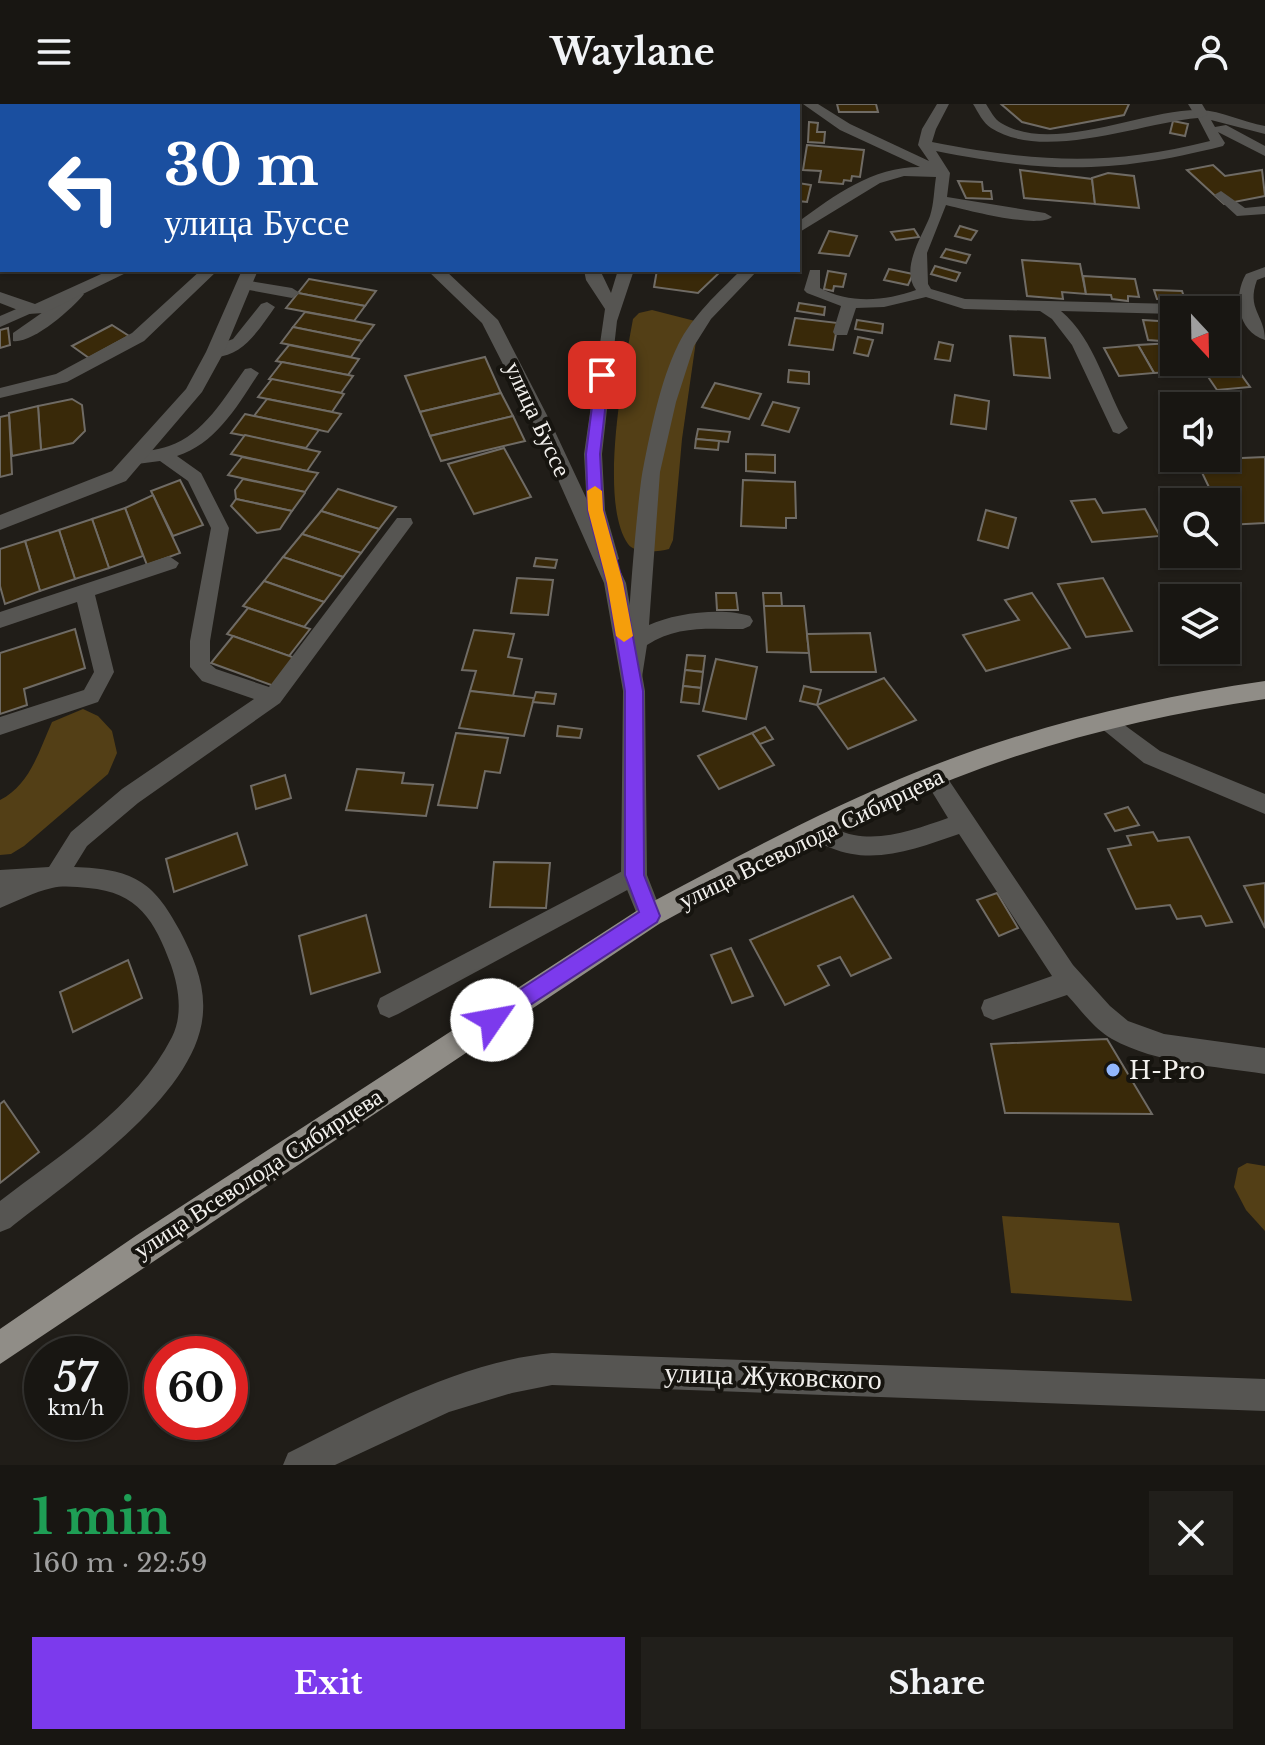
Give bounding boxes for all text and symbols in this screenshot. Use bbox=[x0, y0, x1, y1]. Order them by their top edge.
icon: menu bbox=[32, 30, 76, 74]
text: Waylane bbox=[550, 30, 715, 75]
icon: person bbox=[1189, 30, 1233, 74]
text: 30 m bbox=[164, 131, 319, 200]
icon: left bbox=[32, 136, 136, 240]
text: улица Буссе bbox=[164, 200, 349, 245]
north arrow bbox=[1160, 296, 1240, 376]
map controls bbox=[1160, 296, 1240, 664]
pin bbox=[568, 341, 636, 409]
icon: arrive bbox=[580, 353, 624, 397]
street label: улица Буссе bbox=[499, 357, 577, 481]
button: sound bbox=[1160, 392, 1240, 472]
button: search bbox=[1160, 488, 1240, 568]
button: layers bbox=[1160, 584, 1240, 664]
street label: улица Всеволода Сибирцева bbox=[674, 761, 948, 915]
position arrow bbox=[450, 978, 534, 1062]
place label: H-Pro bbox=[1129, 1056, 1205, 1085]
marker: H-Pro bbox=[1104, 1061, 1122, 1079]
street label: улица Всеволода Сибирцева bbox=[128, 1081, 388, 1264]
speed limit sign: 60 bbox=[144, 1336, 248, 1440]
text: 57 bbox=[54, 1353, 98, 1403]
street label: улица Жуковского bbox=[664, 1355, 882, 1397]
text: km/h bbox=[48, 1396, 104, 1420]
text: 1 min bbox=[32, 1487, 171, 1547]
button: close bbox=[1149, 1491, 1233, 1575]
text: 160 m · 22:59 bbox=[32, 1547, 208, 1579]
button: Exit bbox=[32, 1637, 625, 1729]
button: Share bbox=[641, 1637, 1233, 1729]

